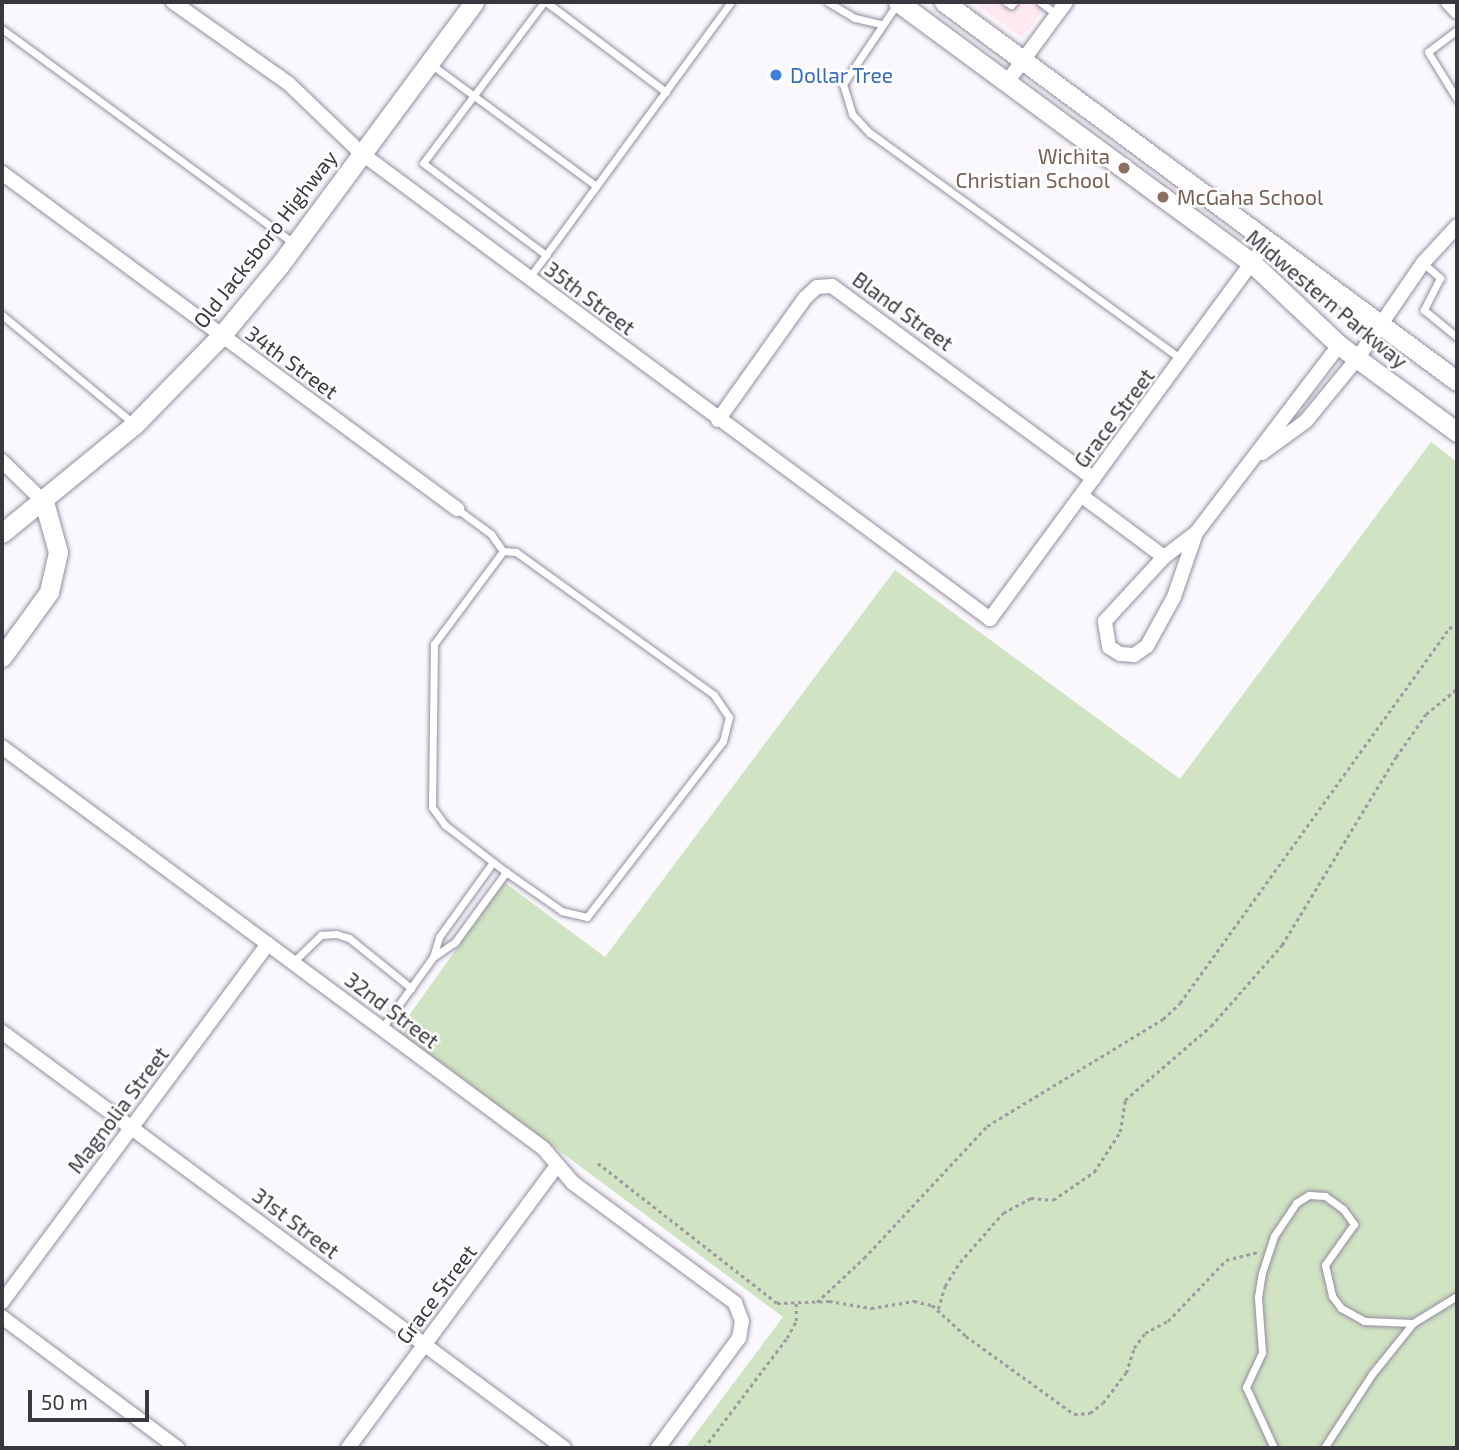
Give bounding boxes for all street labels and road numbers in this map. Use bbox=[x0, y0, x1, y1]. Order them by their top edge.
street label: Old Jacksboro Highway bbox=[188, 145, 342, 333]
street label: Midwestern Parkway bbox=[1241, 224, 1413, 374]
street label: 35th Street bbox=[540, 256, 640, 340]
street label: Bland Street bbox=[848, 266, 958, 356]
street label: 34th Street bbox=[241, 320, 343, 404]
street label: Grace Street bbox=[1069, 363, 1159, 473]
street label: 32nd Street bbox=[340, 967, 444, 1053]
street label: Magnolia Street bbox=[62, 1042, 174, 1178]
street label: 31st Street bbox=[248, 1182, 344, 1264]
street label: Grace Street bbox=[391, 1239, 481, 1349]

